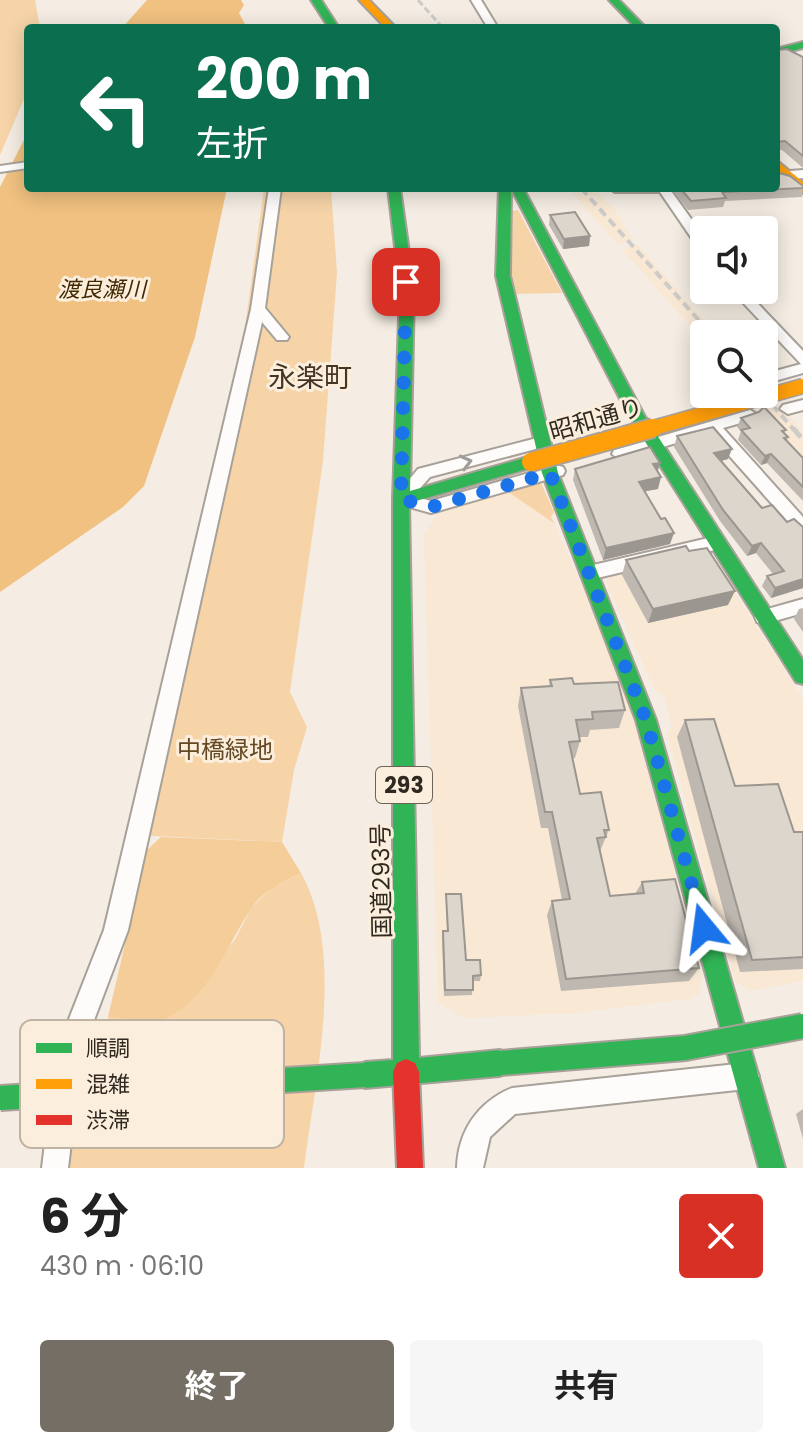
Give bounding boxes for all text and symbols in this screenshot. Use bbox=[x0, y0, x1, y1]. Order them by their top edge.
text: 200 m bbox=[196, 40, 372, 119]
icon: left bbox=[64, 56, 168, 160]
text: 左折 bbox=[196, 118, 268, 169]
map controls bbox=[690, 216, 778, 408]
button: sound bbox=[690, 216, 778, 304]
pin bbox=[372, 248, 440, 316]
icon: arrive bbox=[384, 260, 428, 304]
water label: 渡良瀬川 bbox=[58, 274, 148, 305]
button: search bbox=[690, 320, 778, 408]
district label: 永楽町 bbox=[268, 358, 352, 397]
street label: 昭和通り bbox=[545, 390, 647, 448]
one-way arrow bbox=[459, 455, 473, 471]
park label: 中橋緑地 bbox=[177, 733, 273, 766]
road number: 293 bbox=[376, 767, 432, 803]
street label: 国道293号 bbox=[363, 823, 399, 939]
position arrow bbox=[662, 886, 746, 970]
legend bbox=[20, 1020, 284, 1148]
text: 順調 bbox=[86, 1033, 130, 1064]
text: 混雑 bbox=[86, 1069, 130, 1100]
text: 渋滞 bbox=[86, 1105, 130, 1136]
text: 6 分 bbox=[40, 1183, 129, 1250]
button: close bbox=[679, 1194, 763, 1278]
text: 430 m · 06:10 bbox=[40, 1248, 204, 1284]
button: 終了 bbox=[40, 1340, 394, 1432]
button: 共有 bbox=[410, 1340, 763, 1432]

